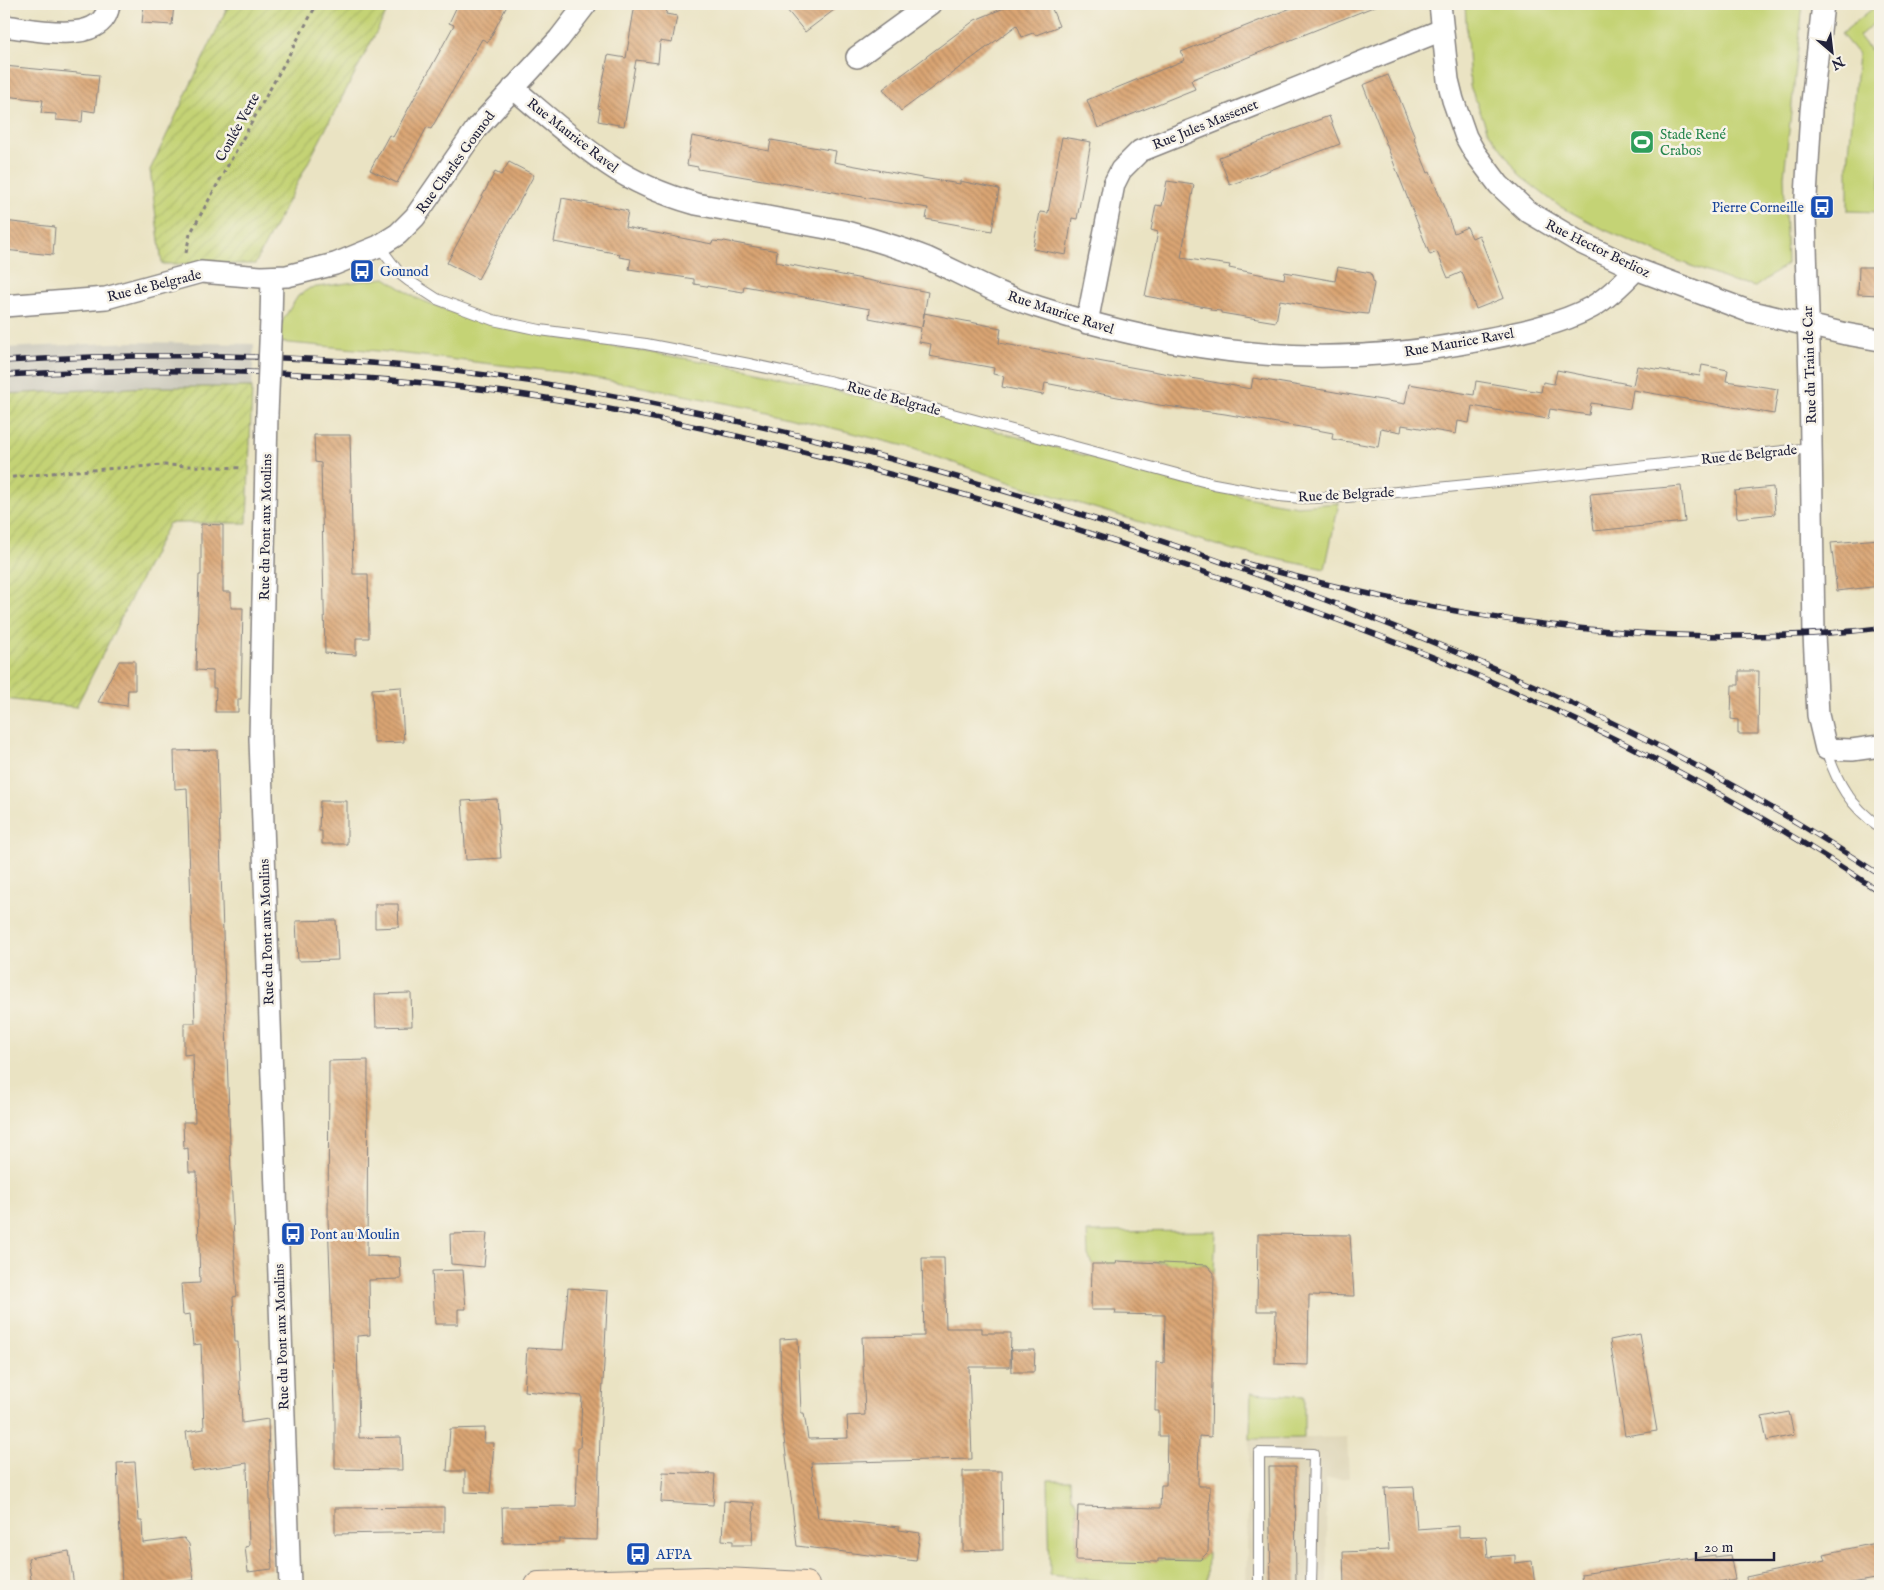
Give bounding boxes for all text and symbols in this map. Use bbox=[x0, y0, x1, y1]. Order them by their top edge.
north arrow bbox=[1806, 28, 1856, 78]
text: N bbox=[1828, 51, 1848, 73]
street label: Coulée Verte bbox=[212, 90, 264, 165]
street label: Rue Maurice Ravel bbox=[523, 95, 622, 177]
street label: Rue Jules Massenet bbox=[1150, 95, 1261, 154]
street label: Rue Charles Gounod bbox=[413, 107, 499, 217]
place label: Stade René Crabos bbox=[1660, 126, 1726, 160]
sports icon: Stade René Crabos bbox=[1629, 129, 1655, 155]
bus stop icon: Pierre Corneille bbox=[1809, 194, 1835, 220]
place label: Pierre Corneille bbox=[1712, 199, 1805, 217]
street label: Rue Hector Berlioz bbox=[1542, 216, 1653, 282]
bus stop icon: Gounod bbox=[349, 258, 375, 284]
place label: Gounod bbox=[380, 263, 429, 281]
street label: Rue de Belgrade bbox=[105, 265, 204, 306]
street label: Rue Maurice Ravel bbox=[1005, 287, 1116, 339]
street label: Rue du Train de Car bbox=[1799, 306, 1821, 424]
street label: Rue Maurice Ravel bbox=[1403, 324, 1516, 361]
street label: Rue de Belgrade bbox=[845, 378, 943, 420]
street label: Rue de Belgrade bbox=[1700, 441, 1799, 469]
street label: Rue du Pont aux Moulins bbox=[256, 453, 276, 600]
street label: Rue de Belgrade bbox=[1297, 483, 1395, 507]
street label: Rue du Pont aux Moulins bbox=[255, 858, 279, 1006]
bus stop icon: Pont au Moulin bbox=[280, 1221, 306, 1247]
place label: Pont au Moulin bbox=[310, 1226, 400, 1244]
street label: Rue du Pont aux Moulins bbox=[270, 1263, 294, 1411]
scale bar bbox=[1696, 1530, 1774, 1562]
text: 20 m bbox=[1704, 1538, 1734, 1557]
bus stop icon: AFPA bbox=[625, 1541, 651, 1567]
place label: AFPA bbox=[655, 1546, 692, 1564]

